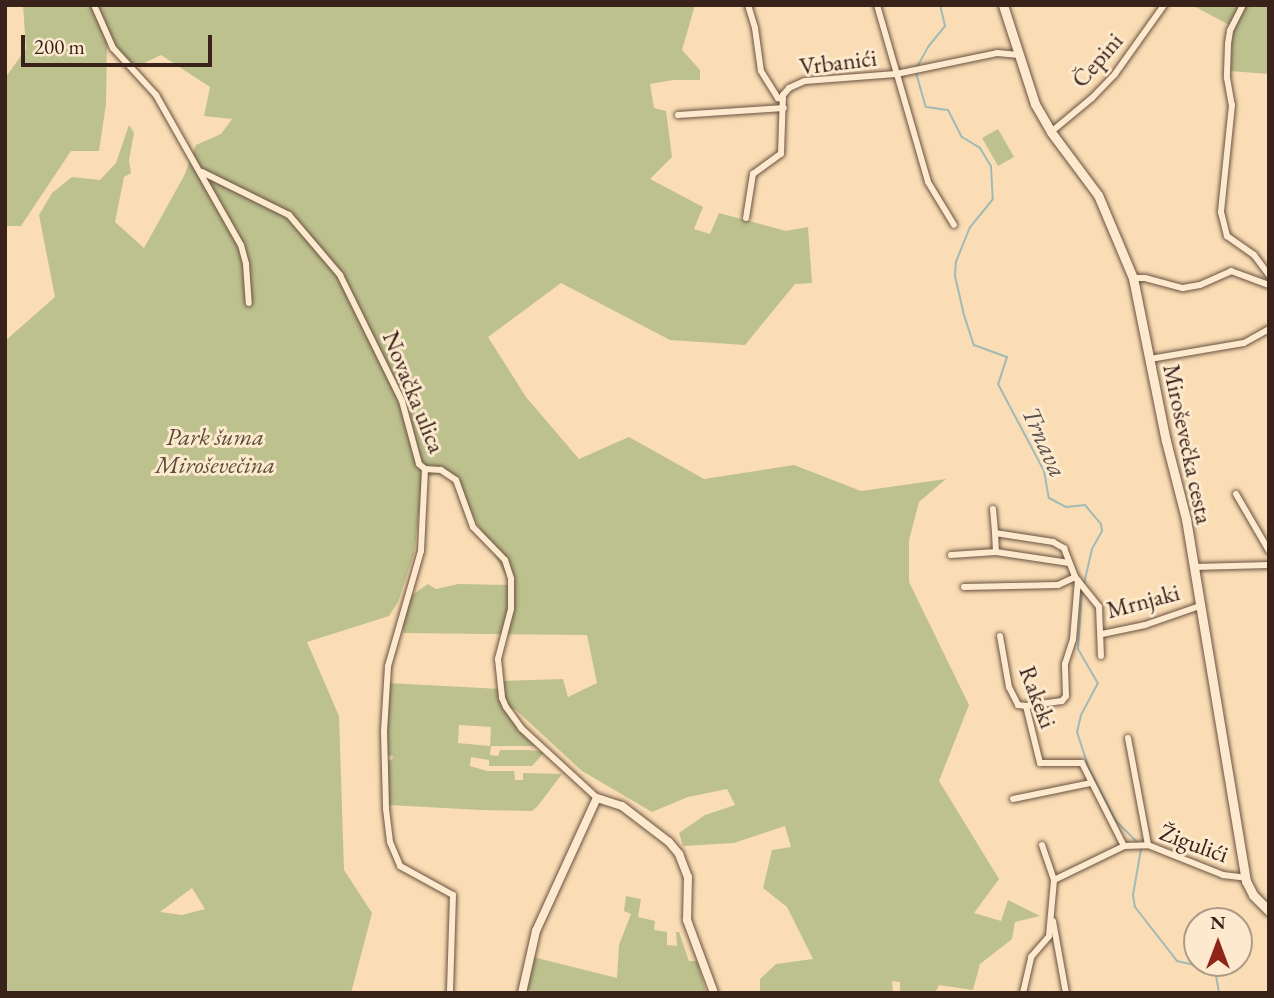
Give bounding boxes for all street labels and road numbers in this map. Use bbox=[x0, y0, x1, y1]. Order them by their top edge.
street label: Čepini bbox=[1065, 27, 1129, 93]
street label: Vrbanići bbox=[798, 43, 878, 81]
street label: Novačka ulica bbox=[376, 327, 452, 457]
street label: Miroševečka cesta bbox=[1157, 362, 1219, 526]
street label: Mrnjaki bbox=[1103, 577, 1183, 625]
street label: Rakeki bbox=[1013, 662, 1063, 732]
street label: Žigulići bbox=[1156, 817, 1232, 869]

